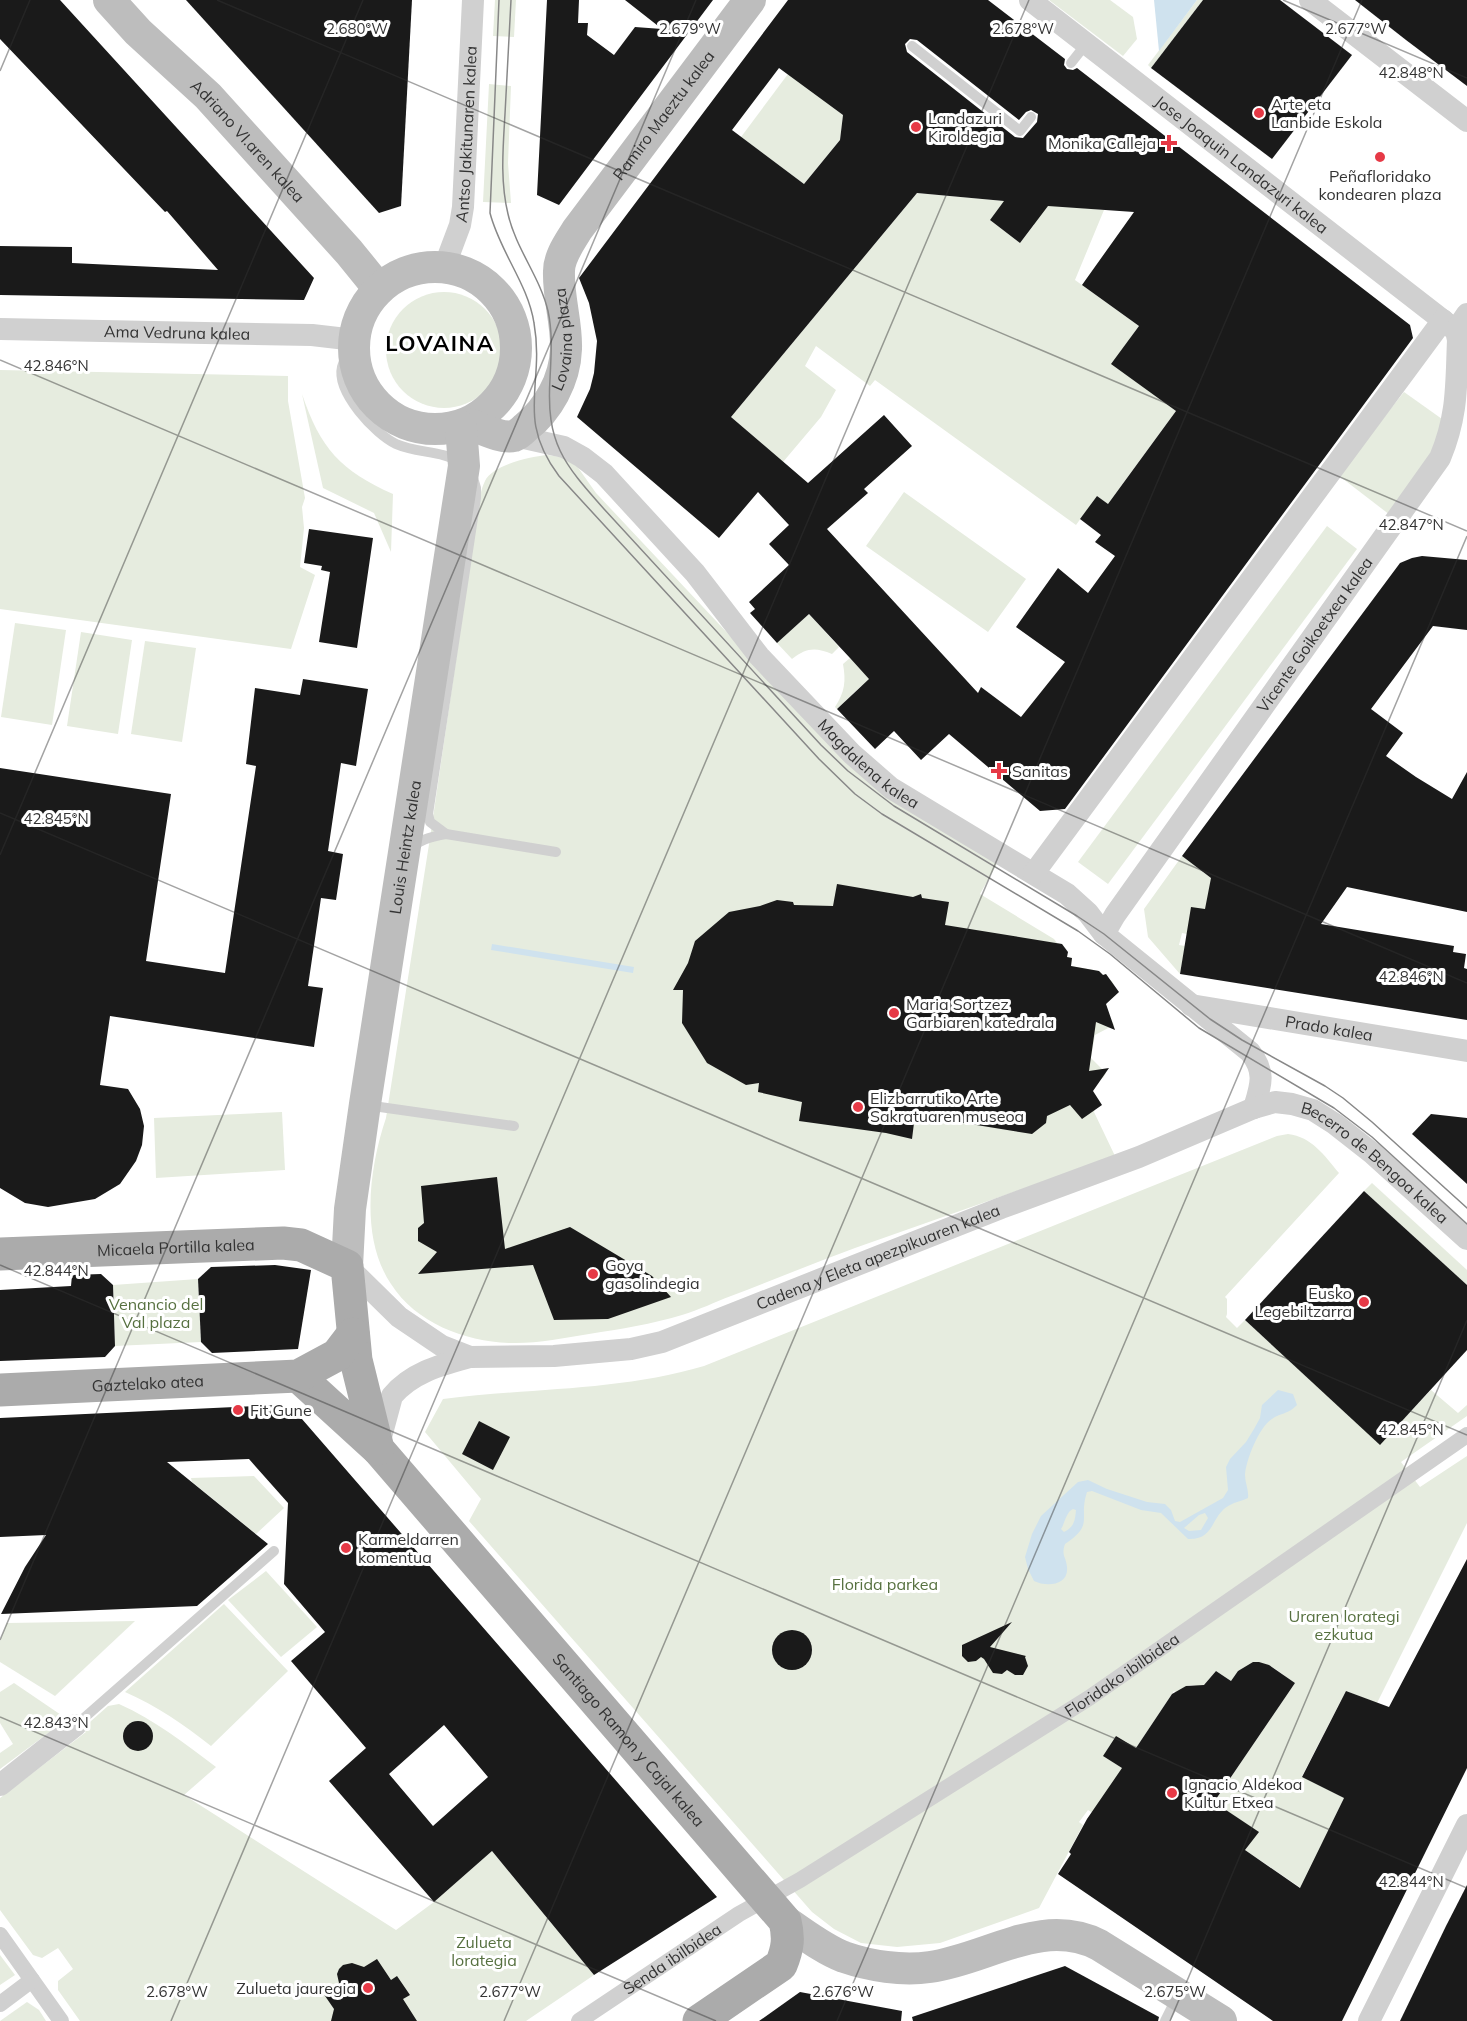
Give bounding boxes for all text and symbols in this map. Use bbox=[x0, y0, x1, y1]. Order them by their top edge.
text: 2.680°W bbox=[326, 19, 388, 38]
text: 2.679°W bbox=[659, 19, 721, 38]
text: 2.678°W bbox=[992, 19, 1054, 38]
text: 2.677°W bbox=[1325, 19, 1387, 38]
street label: Antso Jakitunaren kalea bbox=[451, 45, 481, 224]
street label: Ramiro Maeztu kalea bbox=[608, 46, 719, 184]
text: 42.848°N bbox=[1378, 63, 1444, 82]
street label: Adriano VI.aren kalea bbox=[187, 75, 309, 206]
street label: Jose Joaquin Landazuri kalea bbox=[1151, 91, 1332, 238]
place label: Arte eta Lanbide Eskola bbox=[1271, 94, 1382, 132]
marker: Arte eta Lanbide Eskola bbox=[1252, 106, 1266, 120]
place label: Landazuri Kiroldegia bbox=[928, 108, 1002, 146]
marker: Landazuri Kiroldegia bbox=[909, 120, 923, 134]
place label: Monika Calleja bbox=[1048, 133, 1156, 153]
marker: Monika Calleja bbox=[1160, 134, 1178, 152]
marker: Peñafloridako kondearen plaza bbox=[1373, 150, 1387, 164]
place label: Peñafloridako kondearen plaza bbox=[1318, 166, 1442, 204]
street label: Lovaina plaza bbox=[547, 287, 576, 394]
street label: Ama Vedruna kalea bbox=[104, 321, 250, 344]
district label: LOVAINA bbox=[385, 329, 495, 357]
text: 42.846°N bbox=[23, 356, 89, 375]
text: 42.847°N bbox=[1378, 515, 1444, 534]
street label: Vicente Goikoetxea kalea bbox=[1252, 553, 1377, 716]
street label: Magdalena kalea bbox=[814, 715, 923, 813]
place label: Sanitas bbox=[1012, 761, 1068, 781]
marker: Sanitas bbox=[990, 762, 1008, 780]
street label: Louis Heintz kalea bbox=[385, 779, 425, 916]
text: 42.845°N bbox=[23, 809, 89, 828]
text: 42.846°N bbox=[1378, 967, 1444, 986]
place label: Maria Sortzez Garbiaren katedrala bbox=[906, 994, 1054, 1032]
marker: Maria Sortzez Garbiaren katedrala bbox=[887, 1006, 901, 1020]
street label: Prado kalea bbox=[1284, 1011, 1374, 1045]
place label: Elizbarrutiko Arte Sakratuaren museoa bbox=[870, 1088, 1024, 1126]
street label: Becerro de Bengoa kalea bbox=[1299, 1097, 1453, 1228]
marker: Elizbarrutiko Arte Sakratuaren museoa bbox=[851, 1100, 865, 1114]
street label: Cadena y Eleta apezpikuaren kalea bbox=[753, 1199, 1003, 1314]
street label: Micaela Portilla kalea bbox=[97, 1234, 255, 1260]
place label: Goya gasolindegia bbox=[605, 1255, 700, 1293]
text: 42.844°N bbox=[23, 1261, 89, 1280]
marker: Goya gasolindegia bbox=[586, 1267, 600, 1281]
place label: Eusko Legebiltzarra bbox=[1255, 1283, 1352, 1321]
park label: Venancio del Val plaza bbox=[109, 1294, 203, 1332]
marker: Eusko Legebiltzarra bbox=[1357, 1295, 1371, 1309]
street label: Gaztelako atea bbox=[91, 1370, 204, 1396]
place label: Fit Gune bbox=[250, 1400, 312, 1420]
marker: Fit Gune bbox=[231, 1403, 245, 1417]
text: 42.845°N bbox=[1378, 1420, 1444, 1439]
place label: Karmeldarren komentua bbox=[358, 1529, 459, 1567]
marker: Karmeldarren komentua bbox=[339, 1541, 353, 1555]
park label: Florida parkea bbox=[832, 1574, 938, 1594]
park label: Uraren lorategi ezkutua bbox=[1289, 1606, 1399, 1644]
street label: Floridako ibilbidea bbox=[1061, 1628, 1183, 1721]
street label: Santiago Ramon y Cajal kalea bbox=[548, 1649, 709, 1831]
text: 42.843°N bbox=[23, 1713, 89, 1732]
place label: Ignacio Aldekoa Kultur Etxea bbox=[1184, 1774, 1302, 1812]
marker: Ignacio Aldekoa Kultur Etxea bbox=[1165, 1786, 1179, 1800]
text: 42.844°N bbox=[1378, 1872, 1444, 1891]
street label: Senda ibilbidea bbox=[619, 1919, 725, 1999]
park label: Zulueta lorategia bbox=[451, 1932, 517, 1970]
place label: Zulueta jauregia bbox=[236, 1978, 356, 1998]
marker: Zulueta jauregia bbox=[361, 1981, 375, 1995]
text: 2.678°W bbox=[146, 1982, 208, 2001]
text: 2.677°W bbox=[479, 1982, 541, 2001]
text: 2.676°W bbox=[812, 1982, 874, 2001]
text: 2.675°W bbox=[1144, 1982, 1206, 2001]

